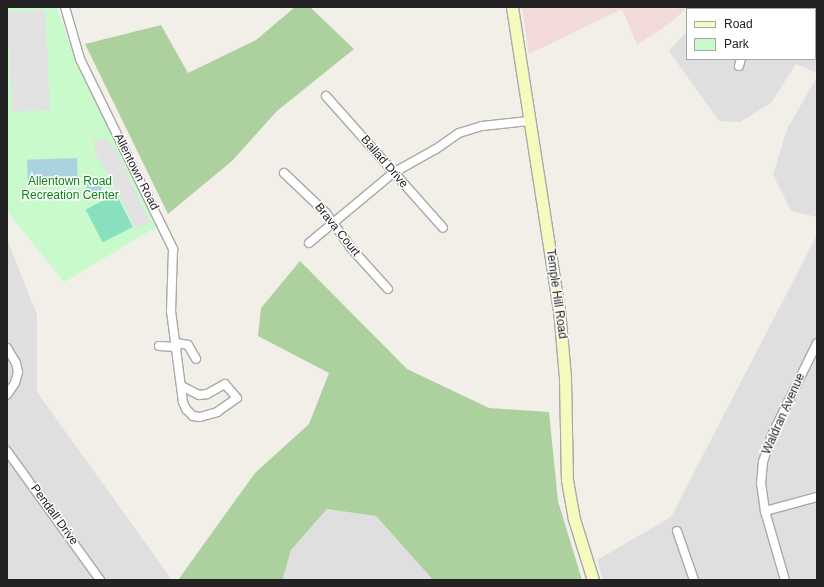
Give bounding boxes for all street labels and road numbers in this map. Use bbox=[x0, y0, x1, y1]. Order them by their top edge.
street label: Allentown Road bbox=[111, 131, 161, 213]
street label: Ballad Drive bbox=[357, 133, 411, 191]
street label: Brava Court bbox=[311, 201, 363, 259]
street label: Temple Hill Road bbox=[543, 248, 569, 340]
street label: Waldran Avenue bbox=[760, 371, 808, 457]
street label: Pendall Drive bbox=[27, 482, 81, 548]

